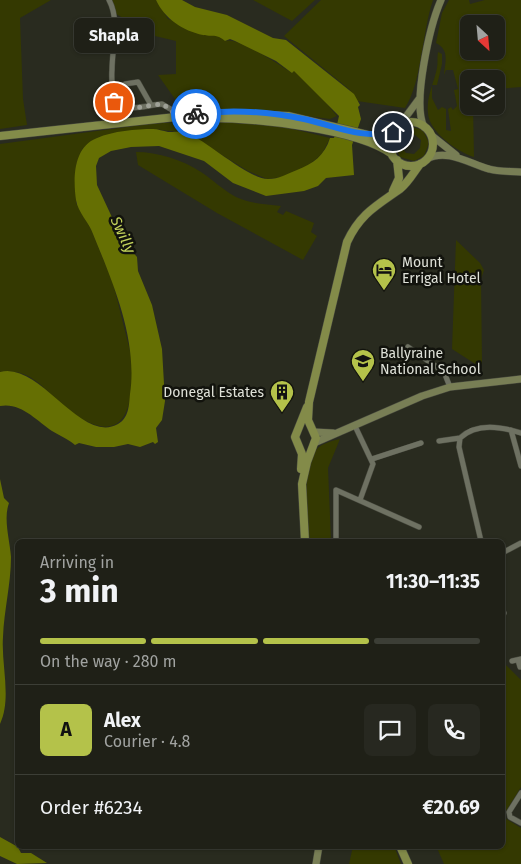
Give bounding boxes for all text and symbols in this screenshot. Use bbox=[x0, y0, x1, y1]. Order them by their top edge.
north arrow bbox=[460, 15, 505, 60]
map controls bbox=[460, 15, 505, 115]
callout: Shapla bbox=[74, 17, 154, 52]
text: Shapla bbox=[89, 26, 139, 45]
button: layers bbox=[460, 70, 505, 115]
pin bbox=[93, 81, 135, 123]
icon: bag bbox=[100, 88, 128, 116]
courier bbox=[171, 89, 221, 139]
icon: bike bbox=[182, 100, 210, 128]
pin bbox=[372, 111, 414, 153]
icon: home bbox=[379, 118, 407, 146]
water label: Swilly bbox=[106, 213, 140, 257]
place label: Mount Errigal Hotel bbox=[402, 254, 481, 287]
hotel icon: Mount Errigal Hotel bbox=[371, 257, 397, 291]
place label: Ballyraine National School bbox=[380, 345, 481, 378]
school or university icon: Ballyraine National School bbox=[350, 348, 376, 382]
building icon: Donegal Estates bbox=[269, 379, 295, 413]
place label: Donegal Estates bbox=[163, 384, 264, 401]
text: Arriving in bbox=[40, 553, 114, 572]
text: 11:30–11:35 bbox=[386, 570, 480, 593]
text: 3 min bbox=[40, 572, 119, 610]
text: On the way · 280 m bbox=[40, 652, 176, 671]
button: chat bbox=[364, 704, 416, 756]
button: phone bbox=[428, 704, 480, 756]
text: Alex bbox=[104, 709, 141, 732]
text: A bbox=[60, 718, 72, 741]
text: Courier · 4.8 bbox=[104, 732, 190, 751]
text: Order #6234 bbox=[40, 796, 143, 819]
text: €20.69 bbox=[423, 796, 480, 819]

